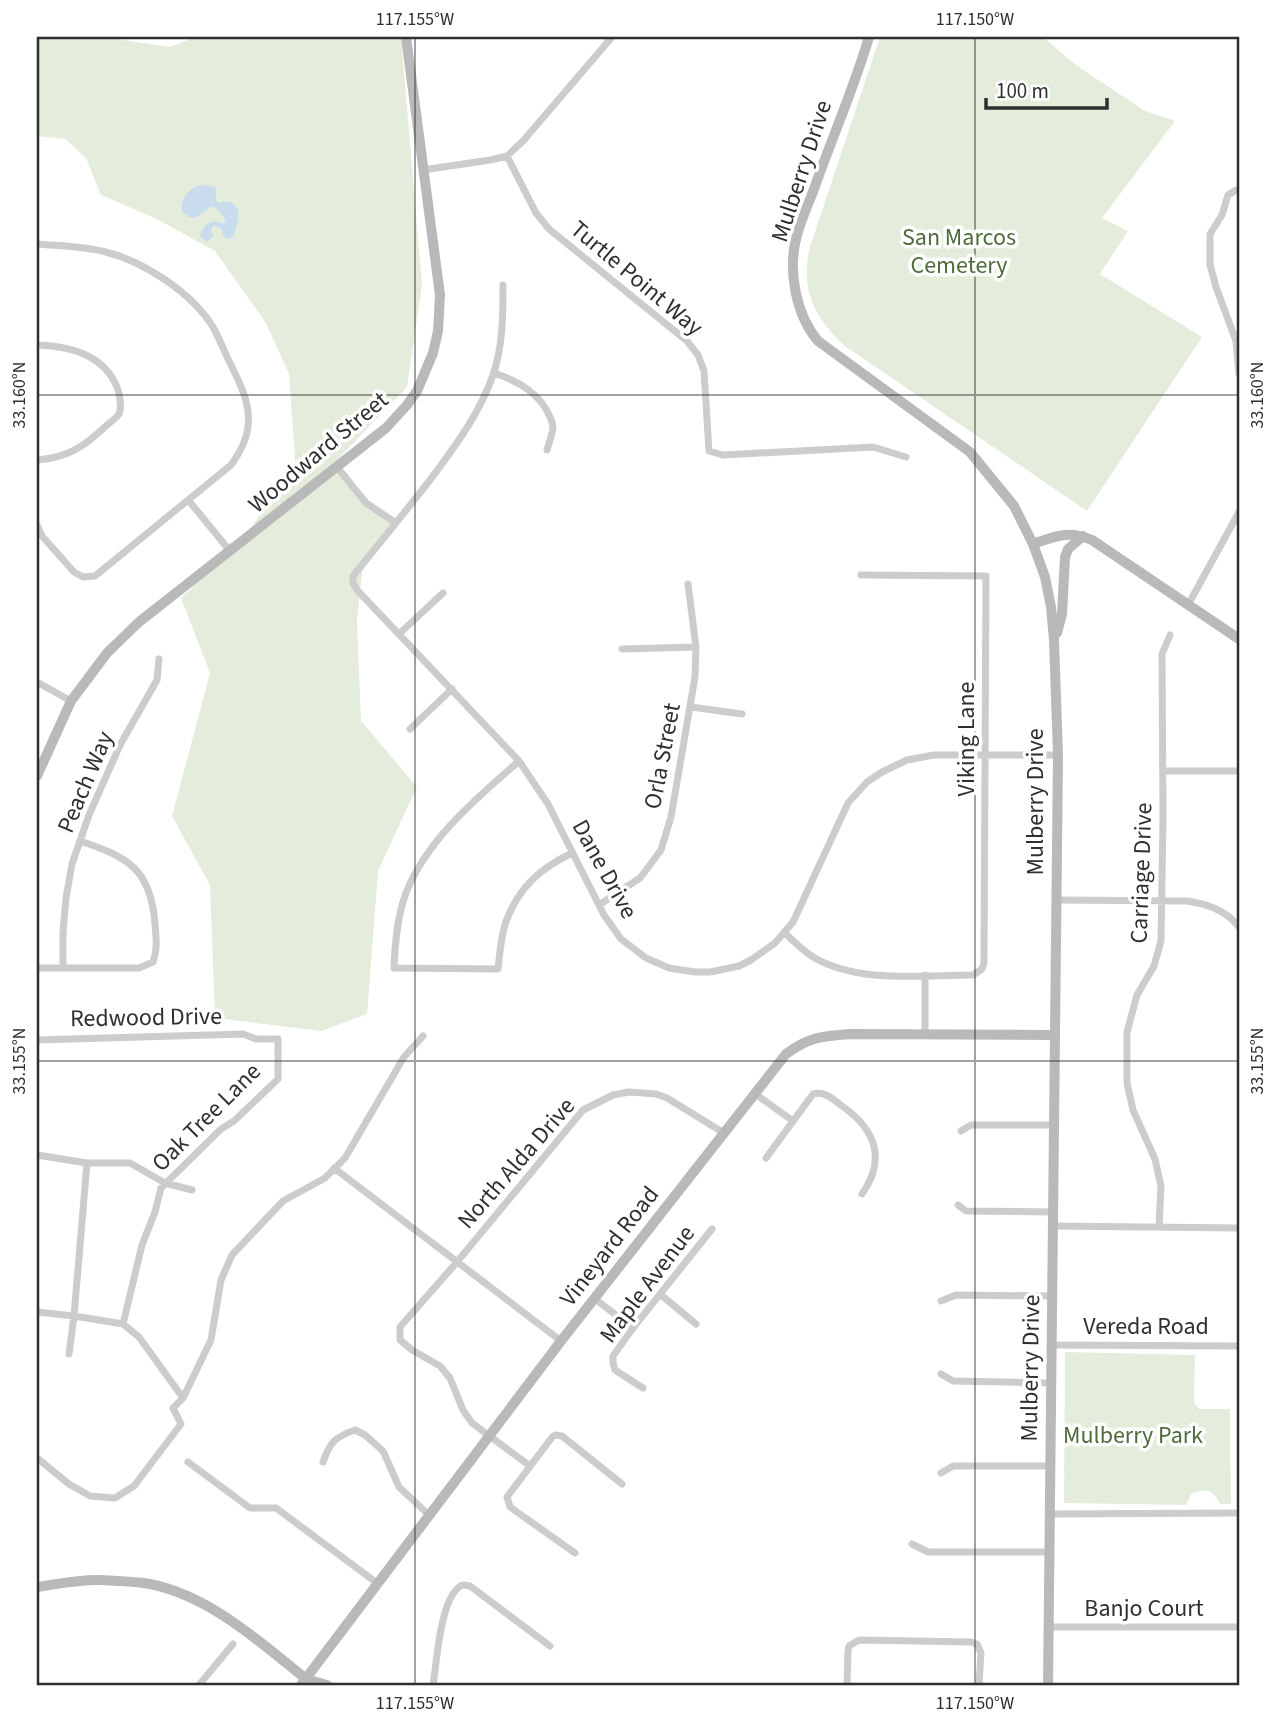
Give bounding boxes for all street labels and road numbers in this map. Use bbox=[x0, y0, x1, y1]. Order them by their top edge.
street label: Mulberry Drive bbox=[762, 96, 841, 247]
street label: Turtle Point Way bbox=[563, 212, 711, 344]
street label: Woodward Street bbox=[241, 383, 396, 522]
street label: Viking Lane bbox=[949, 682, 984, 796]
street label: Orla Street bbox=[635, 700, 690, 812]
street label: Peach Way bbox=[48, 726, 123, 838]
street label: Mulberry Drive bbox=[1018, 728, 1053, 876]
street label: Carriage Drive bbox=[1122, 802, 1161, 944]
street label: Dane Drive bbox=[563, 813, 646, 925]
street label: Redwood Drive bbox=[70, 999, 222, 1036]
street label: Oak Tree Lane bbox=[144, 1055, 269, 1180]
street label: North Alda Drive bbox=[449, 1090, 583, 1237]
street label: Vineyard Road bbox=[551, 1179, 668, 1314]
street label: Maple Avenue bbox=[591, 1218, 703, 1351]
street label: Mulberry Drive bbox=[1012, 1294, 1049, 1442]
street label: Vereda Road bbox=[1083, 1309, 1209, 1344]
street label: Banjo Court bbox=[1084, 1591, 1204, 1626]

